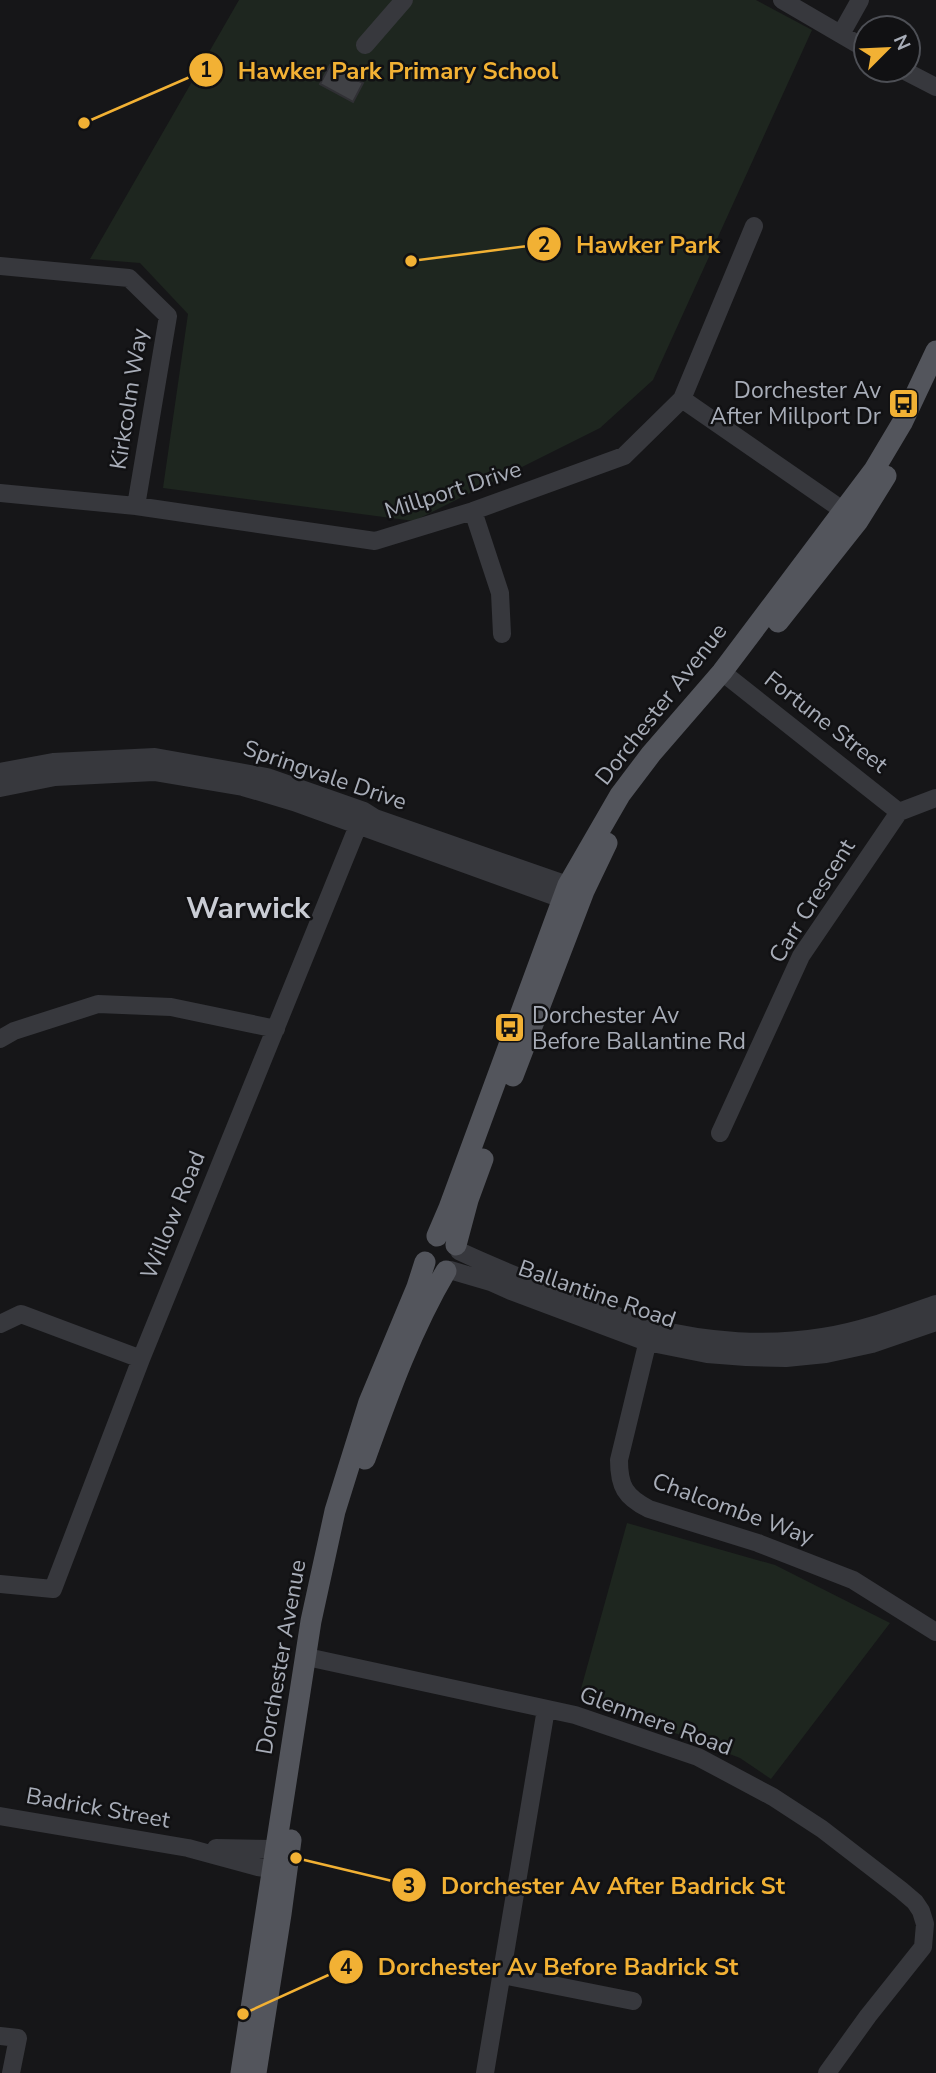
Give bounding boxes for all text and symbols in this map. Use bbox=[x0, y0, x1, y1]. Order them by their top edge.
north arrow bbox=[852, 14, 922, 84]
text: N bbox=[887, 31, 916, 54]
callout: Hawker Park Primary School bbox=[189, 48, 572, 93]
text: Hawker Park Primary School bbox=[238, 55, 559, 87]
text: 1 bbox=[200, 56, 212, 84]
callout: Hawker Park bbox=[527, 222, 734, 267]
text: Hawker Park bbox=[576, 229, 721, 261]
text: 2 bbox=[538, 231, 550, 259]
street label: Kirkcolm Way bbox=[103, 326, 155, 472]
place label: Dorchester Av After Millport Dr bbox=[710, 375, 882, 432]
bus stop icon: Dorchester Av After Millport Dr bbox=[887, 386, 921, 420]
street label: Millport Drive bbox=[381, 453, 525, 527]
street label: Dorchester Avenue bbox=[588, 617, 734, 791]
street label: Fortune Street bbox=[758, 664, 895, 781]
street label: Springvale Drive bbox=[239, 733, 411, 817]
street label: Carr Crescent bbox=[762, 832, 863, 969]
district label: Warwick bbox=[186, 888, 311, 929]
place label: Dorchester Av Before Ballantine Rd bbox=[532, 1000, 746, 1057]
bus stop icon: Dorchester Av Before Ballantine Rd bbox=[492, 1011, 526, 1045]
street label: Willow Road bbox=[133, 1146, 213, 1284]
street label: Ballantine Road bbox=[514, 1253, 680, 1335]
street label: Chalcombe Way bbox=[648, 1465, 818, 1553]
street label: Dorchester Avenue bbox=[249, 1557, 313, 1757]
street label: Glenmere Road bbox=[575, 1679, 737, 1763]
street label: Badrick Street bbox=[24, 1780, 173, 1836]
callout: Dorchester Av After Badrick St bbox=[392, 1863, 799, 1908]
text: Dorchester Av After Badrick St bbox=[441, 1870, 786, 1902]
text: 3 bbox=[403, 1872, 415, 1900]
callout: Dorchester Av Before Badrick St bbox=[329, 1944, 752, 1989]
text: Dorchester Av Before Badrick St bbox=[378, 1951, 739, 1983]
text: 4 bbox=[340, 1953, 353, 1981]

